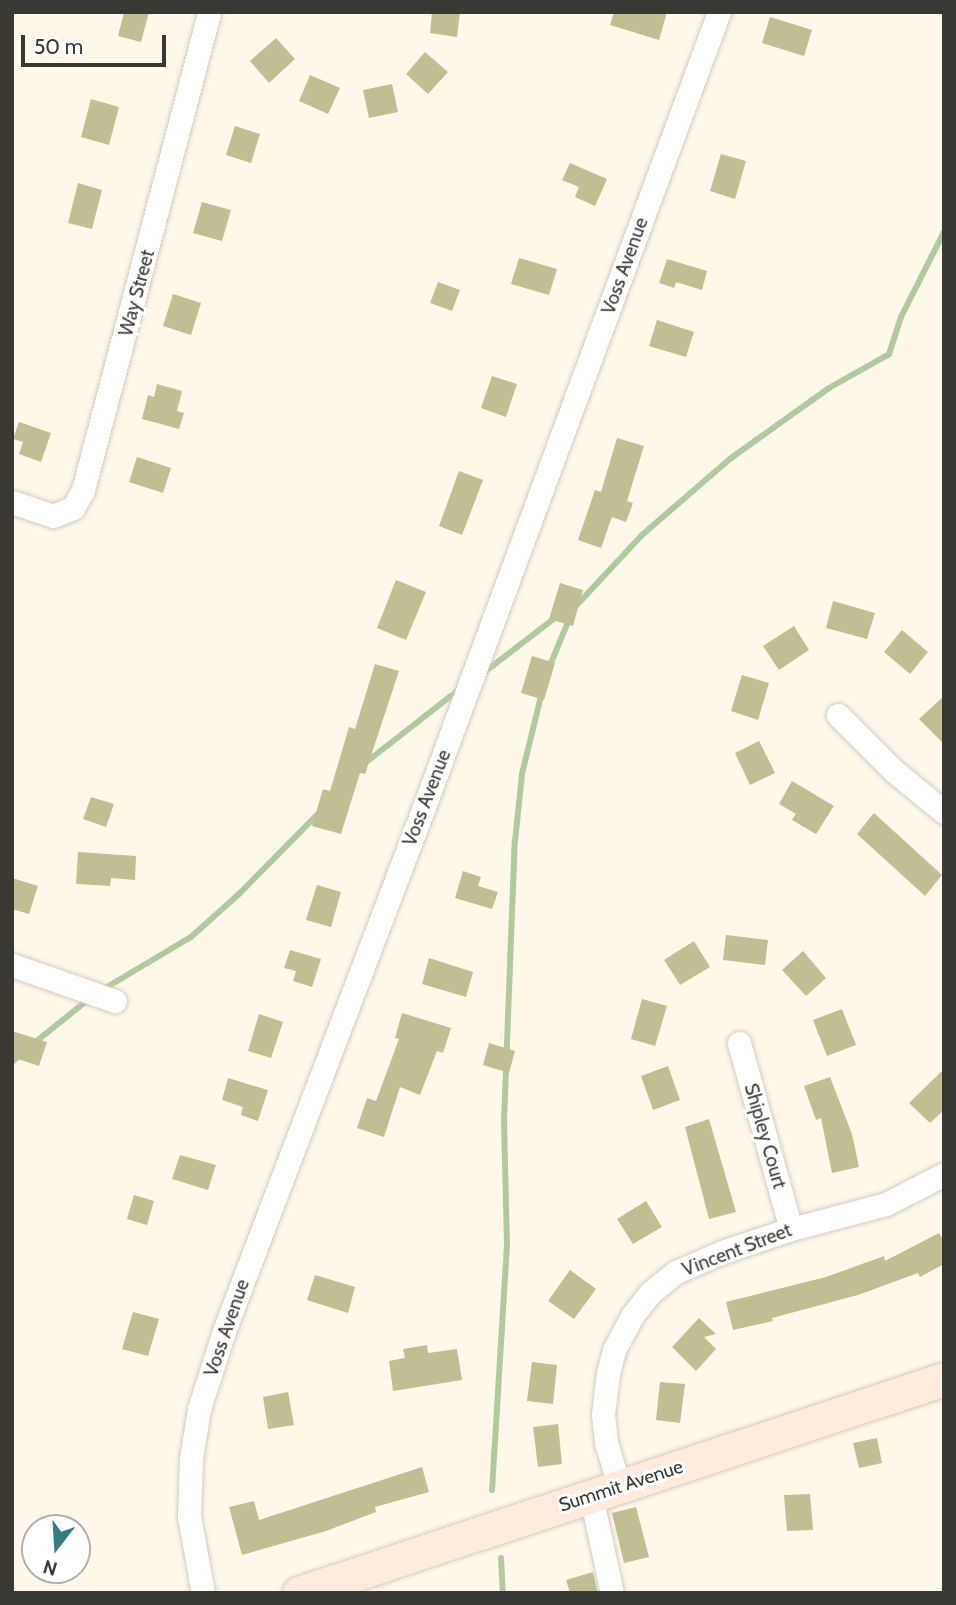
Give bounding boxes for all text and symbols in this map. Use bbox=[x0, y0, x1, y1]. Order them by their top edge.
scale bar bbox=[24, 21, 170, 65]
text: 50 m bbox=[34, 34, 83, 59]
street label: Voss Avenue bbox=[597, 215, 653, 317]
street label: Way Street bbox=[115, 247, 159, 339]
street label: Voss Avenue bbox=[398, 747, 456, 849]
street label: Shipley Court bbox=[739, 1081, 791, 1191]
street label: Vincent Street bbox=[679, 1219, 795, 1281]
street label: Voss Avenue bbox=[200, 1276, 254, 1380]
street label: Summit Avenue bbox=[556, 1455, 686, 1517]
north arrow bbox=[21, 1514, 91, 1584]
text: N bbox=[41, 1555, 60, 1581]

